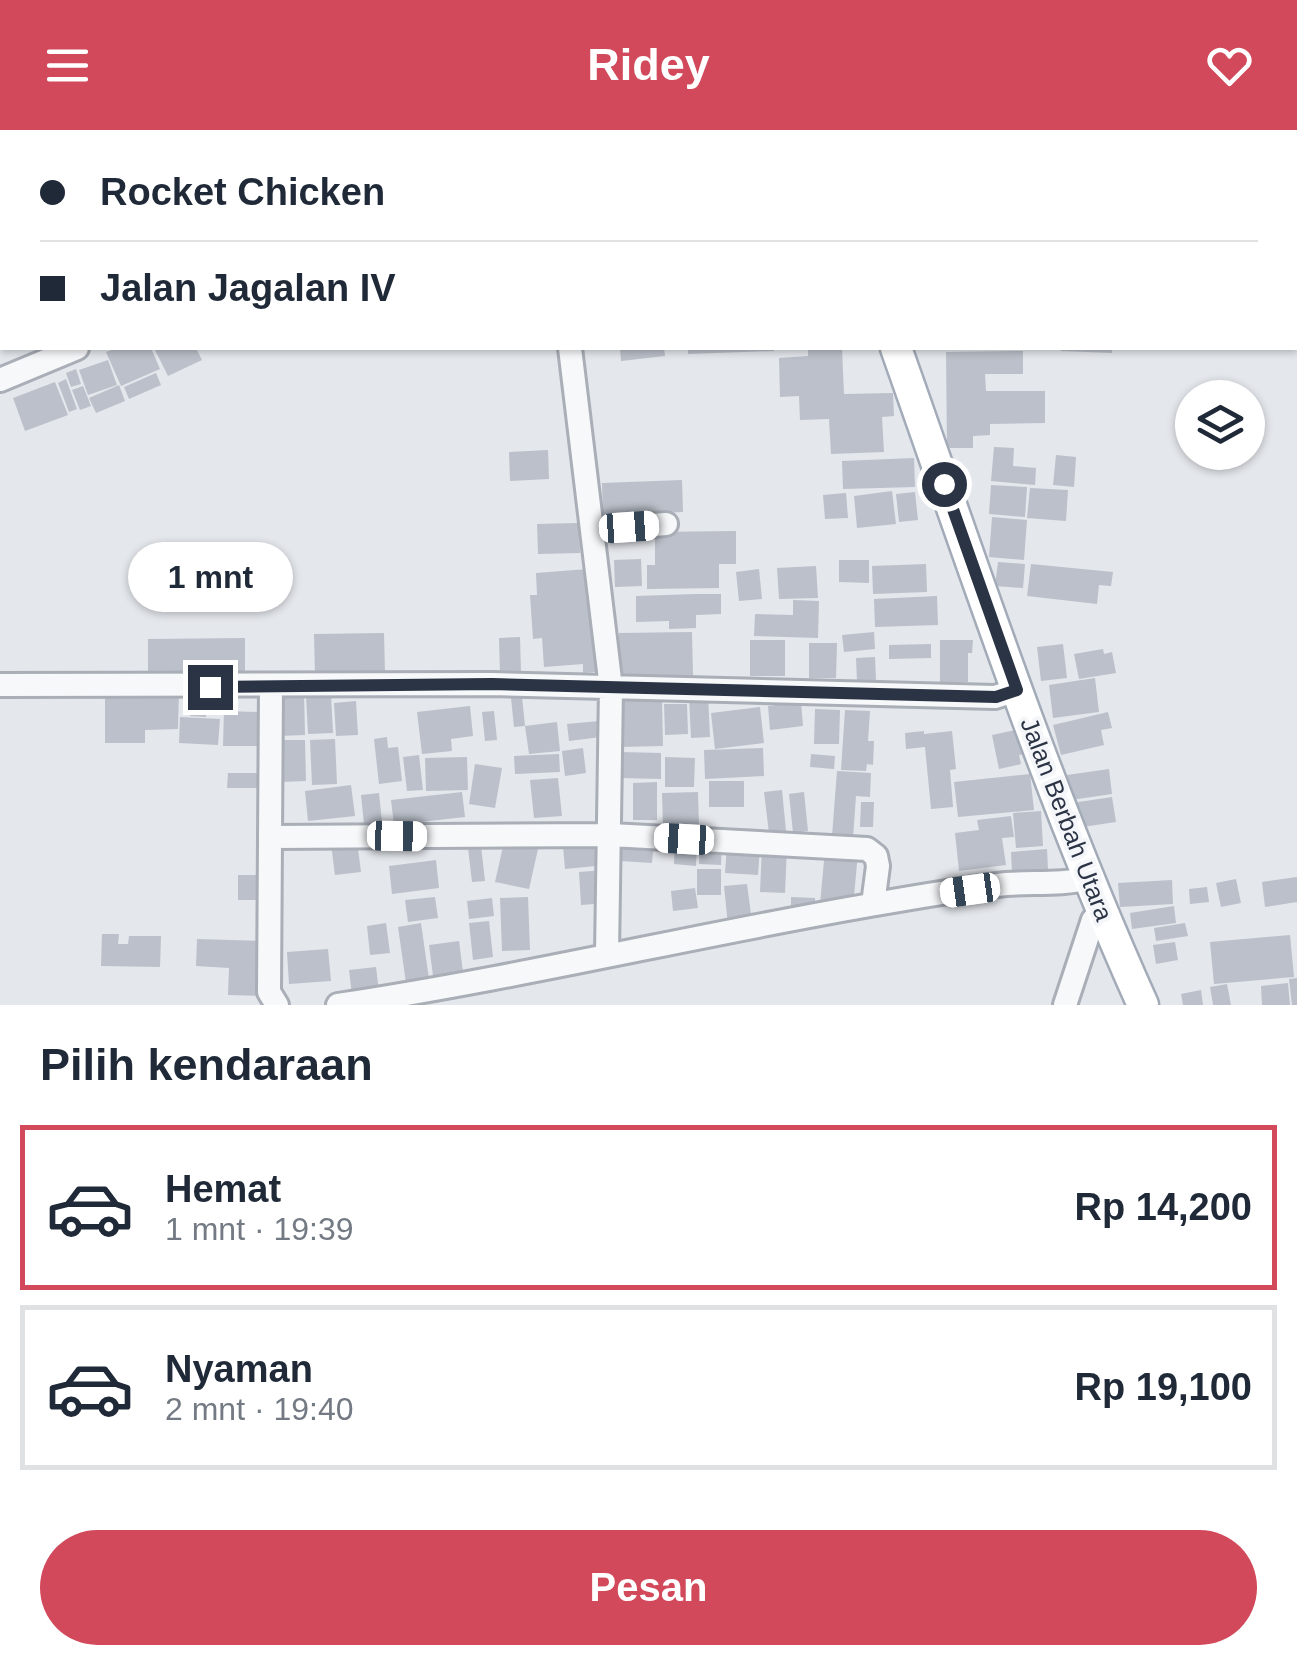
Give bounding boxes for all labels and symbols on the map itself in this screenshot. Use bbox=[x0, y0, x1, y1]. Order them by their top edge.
route start bbox=[922, 462, 967, 507]
car bbox=[598, 510, 660, 544]
callout: 1 mnt bbox=[128, 542, 292, 612]
route end bbox=[188, 665, 233, 710]
street label: Jalan Berbah Utara bbox=[1015, 713, 1119, 925]
car bbox=[367, 820, 427, 852]
car bbox=[653, 822, 715, 856]
car bbox=[938, 871, 1002, 909]

